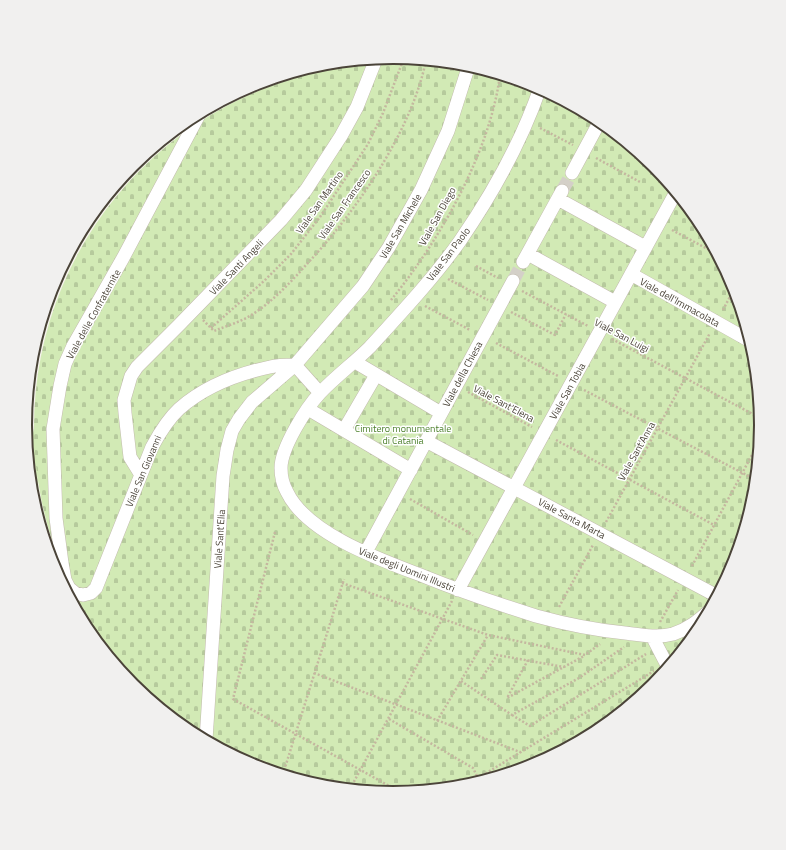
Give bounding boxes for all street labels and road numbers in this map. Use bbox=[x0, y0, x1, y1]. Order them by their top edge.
street label: Viale San Francesco bbox=[314, 166, 374, 243]
street label: Viale San Martino bbox=[292, 168, 347, 237]
street label: Viale San Diego bbox=[415, 184, 460, 248]
street label: Viale San Michele bbox=[376, 191, 425, 262]
street label: Viale San Paolo bbox=[423, 224, 474, 285]
street label: Viale Santi Angeli bbox=[206, 236, 267, 299]
street label: Viale delle Confraternite bbox=[62, 267, 124, 362]
street label: Viale dell'Immacolata bbox=[637, 274, 722, 331]
street label: Viale San Luigi bbox=[592, 315, 652, 356]
street label: Viale della Chiesa bbox=[439, 339, 486, 410]
street label: Viale San Tobia bbox=[546, 360, 589, 422]
street label: Viale Sant'Elena bbox=[471, 381, 537, 426]
street label: Viale Sant'Anna bbox=[614, 419, 659, 483]
street label: Viale San Giovanni bbox=[122, 433, 165, 509]
street label: Viale Santa Marta bbox=[535, 494, 608, 543]
street label: Viale Sant'Elia bbox=[210, 509, 229, 569]
street label: Viale degli Uomini Illustri bbox=[356, 543, 457, 596]

